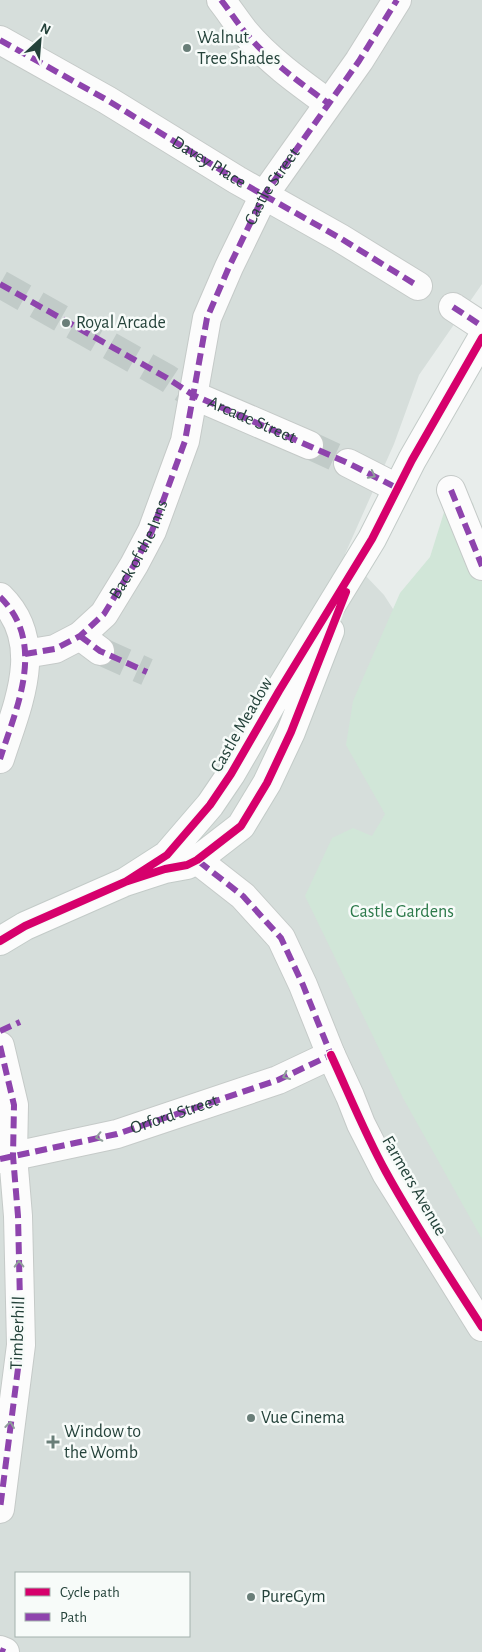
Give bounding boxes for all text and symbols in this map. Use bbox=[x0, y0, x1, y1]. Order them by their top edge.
north arrow bbox=[15, 15, 65, 65]
text: N bbox=[38, 21, 53, 38]
place label: Walnut Tree Shades bbox=[197, 29, 280, 68]
marker: Walnut Tree Shades bbox=[181, 42, 193, 54]
street label: Davey Place bbox=[168, 133, 249, 192]
street label: Castle Street bbox=[242, 144, 304, 228]
place label: Royal Arcade bbox=[76, 314, 166, 332]
marker: Royal Arcade bbox=[60, 317, 72, 329]
street label: Arcade Street bbox=[205, 393, 299, 447]
one-way arrow bbox=[367, 469, 376, 479]
street label: Back of the Inns bbox=[106, 497, 172, 602]
street label: Castle Meadow bbox=[208, 674, 276, 776]
park label: Castle Gardens bbox=[350, 903, 454, 921]
one-way arrow bbox=[282, 1069, 291, 1080]
street label: Orford Street bbox=[128, 1092, 221, 1138]
one-way arrow bbox=[95, 1131, 103, 1142]
street label: Farmers Avenue bbox=[378, 1133, 450, 1239]
one-way arrow bbox=[14, 1259, 25, 1267]
street label: Timberhill bbox=[8, 1296, 28, 1370]
place label: Vue Cinema bbox=[261, 1409, 345, 1427]
marker: Vue Cinema bbox=[245, 1412, 257, 1424]
one-way arrow bbox=[4, 1421, 15, 1429]
place label: Window to the Womb bbox=[64, 1423, 141, 1462]
marker: Window to the Womb bbox=[46, 1435, 60, 1449]
legend bbox=[15, 1572, 190, 1637]
text: Cycle path bbox=[60, 1585, 120, 1600]
place label: PureGym bbox=[261, 1588, 326, 1606]
marker: PureGym bbox=[245, 1591, 257, 1603]
text: Path bbox=[60, 1610, 87, 1625]

